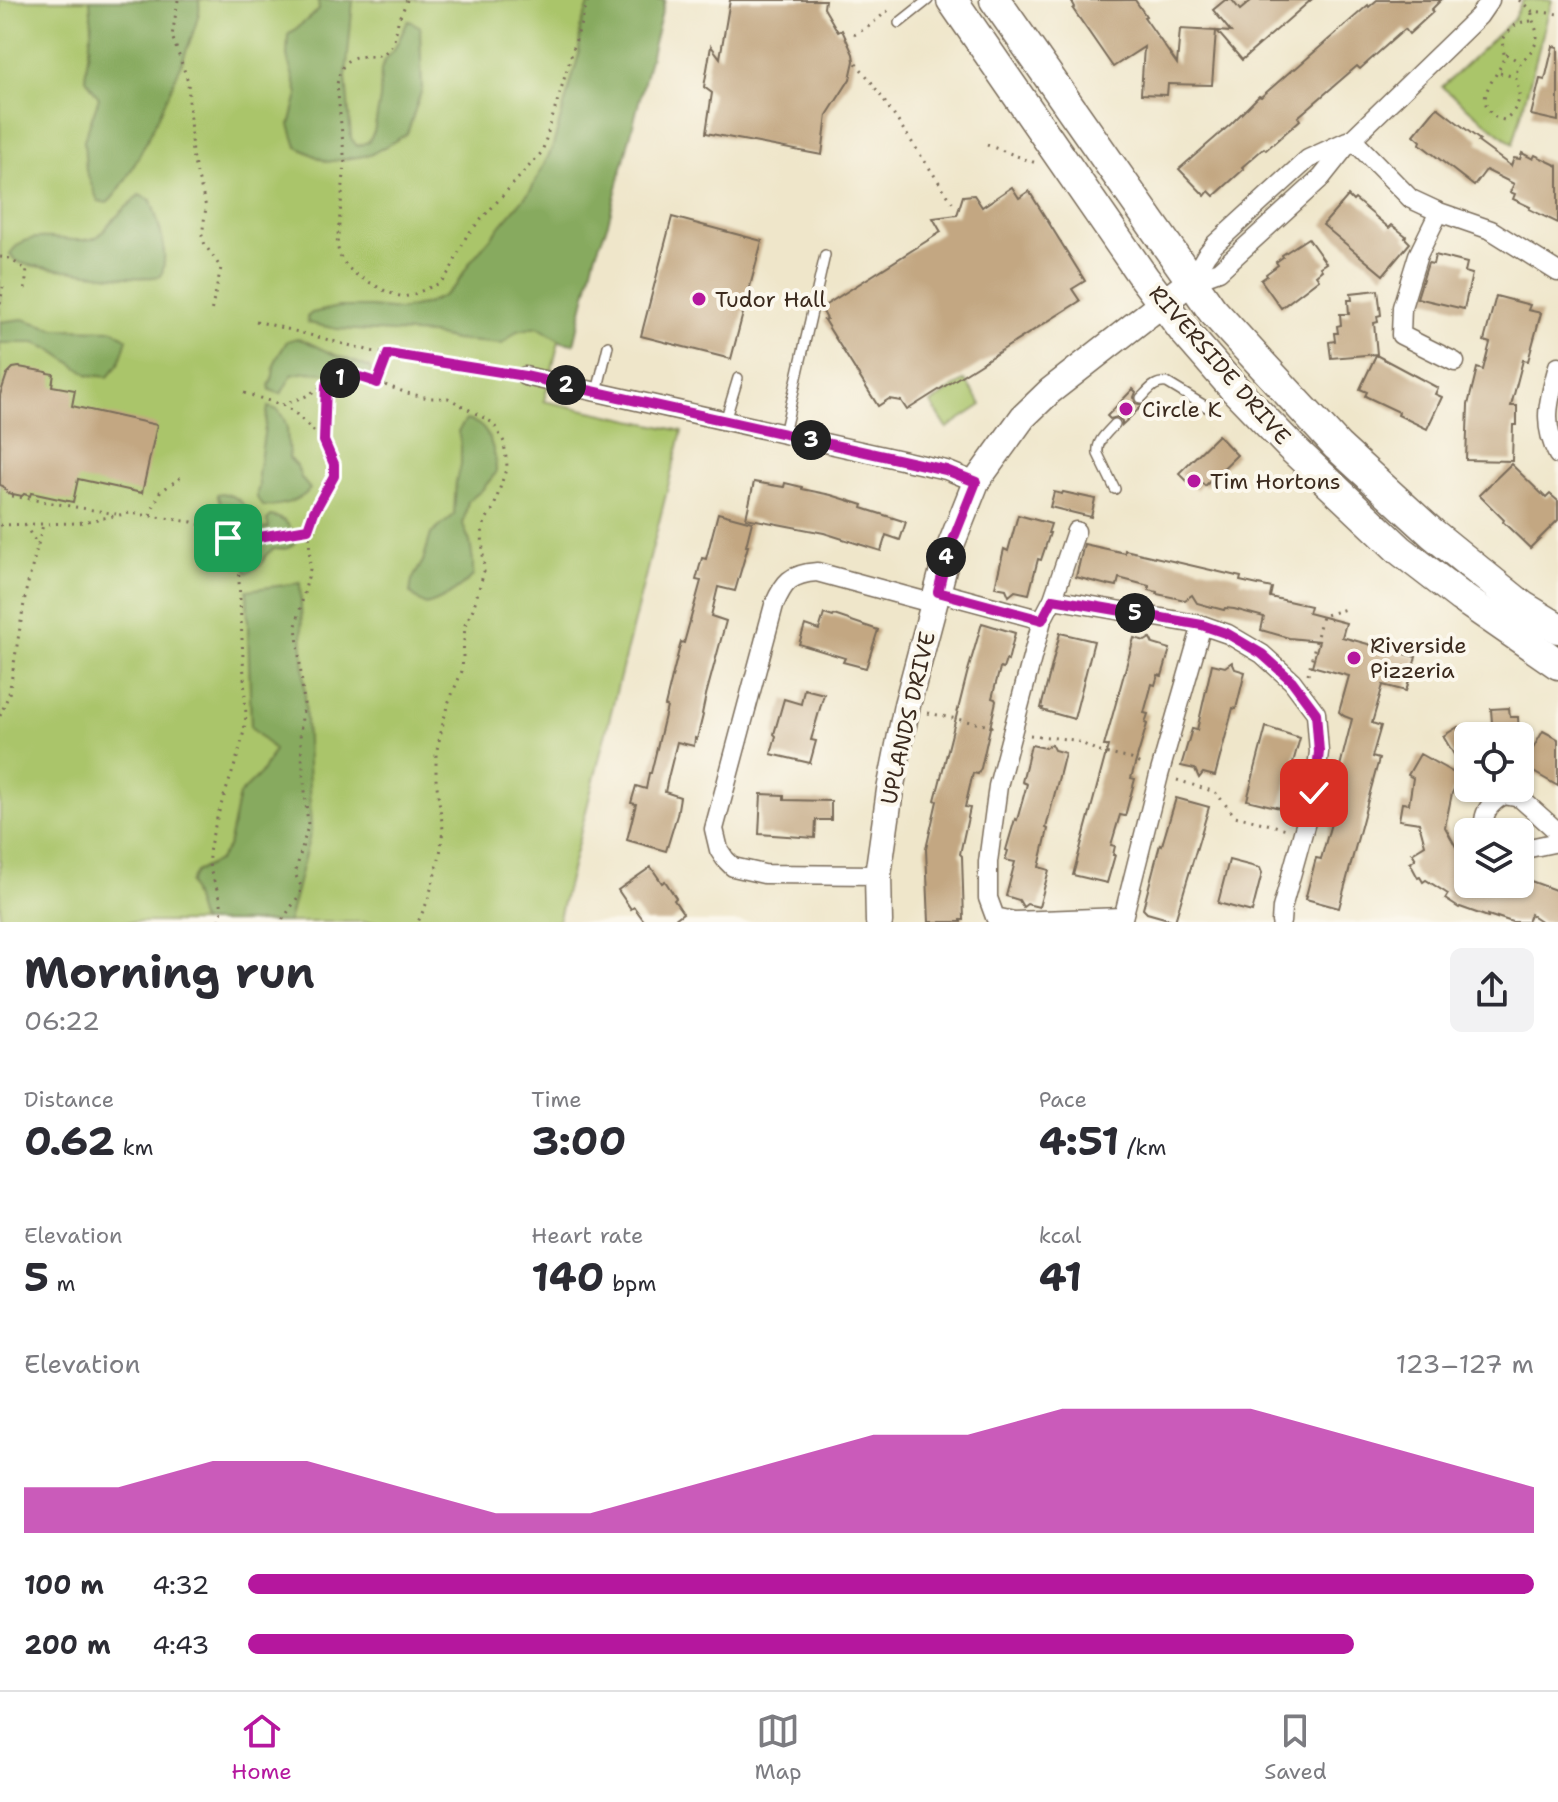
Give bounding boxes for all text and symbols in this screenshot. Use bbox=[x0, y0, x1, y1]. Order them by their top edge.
street label: RIVERSIDE DRIVE bbox=[1143, 279, 1297, 451]
place label: Tudor Hall bbox=[715, 285, 826, 314]
marker: Tudor Hall bbox=[690, 290, 708, 308]
pin: 1 bbox=[320, 358, 360, 398]
text: 1 bbox=[335, 363, 345, 392]
pin: 2 bbox=[546, 365, 586, 405]
text: 2 bbox=[558, 370, 574, 399]
place label: Circle K bbox=[1142, 395, 1222, 424]
marker: Circle K bbox=[1117, 400, 1135, 418]
pin: 3 bbox=[791, 420, 831, 460]
text: 3 bbox=[803, 425, 819, 454]
place label: Tim Hortons bbox=[1210, 467, 1341, 496]
marker: Tim Hortons bbox=[1185, 472, 1203, 490]
pin bbox=[194, 504, 262, 572]
icon: arrive bbox=[206, 516, 250, 560]
pin: 4 bbox=[926, 537, 966, 577]
text: 4 bbox=[938, 542, 954, 571]
pin: 5 bbox=[1115, 593, 1155, 633]
text: 5 bbox=[1128, 598, 1142, 627]
street label: UPLANDS DRIVE bbox=[874, 629, 942, 807]
place label: Riverside Pizzeria bbox=[1370, 631, 1467, 685]
marker: Riverside Pizzeria bbox=[1345, 649, 1363, 667]
map controls bbox=[1454, 722, 1534, 898]
button: locate bbox=[1454, 722, 1534, 802]
pin bbox=[1280, 759, 1348, 827]
icon: check bbox=[1292, 771, 1336, 815]
button: layers bbox=[1454, 818, 1534, 898]
text: Morning run bbox=[24, 943, 315, 1002]
button: share bbox=[1450, 948, 1534, 1032]
text: 06:22 bbox=[24, 1003, 100, 1038]
text: Distance bbox=[24, 1085, 114, 1114]
text: Time bbox=[531, 1085, 582, 1114]
text: Pace bbox=[1039, 1085, 1087, 1114]
text: 0.62 bbox=[24, 1114, 115, 1168]
text: 3:00 bbox=[531, 1114, 626, 1168]
text: 4:51 bbox=[1039, 1114, 1120, 1168]
text: km bbox=[115, 1133, 154, 1162]
text: /km bbox=[1120, 1133, 1166, 1162]
text: Elevation bbox=[24, 1221, 122, 1250]
text: Heart rate bbox=[531, 1221, 643, 1250]
text: kcal bbox=[1039, 1221, 1081, 1250]
text: 5 bbox=[24, 1250, 49, 1304]
text: 140 bbox=[531, 1250, 605, 1304]
text: 41 bbox=[1039, 1250, 1082, 1304]
text: m bbox=[49, 1269, 75, 1298]
text: bpm bbox=[605, 1269, 656, 1298]
text: Elevation bbox=[24, 1346, 140, 1381]
text: 123–127 m bbox=[1396, 1346, 1534, 1381]
text: 100 m bbox=[24, 1567, 104, 1602]
text: 4:32 bbox=[152, 1567, 210, 1602]
text: 200 m bbox=[24, 1627, 111, 1662]
text: 4:43 bbox=[152, 1627, 209, 1662]
tab: Home bbox=[231, 1709, 292, 1786]
tab: Map bbox=[754, 1709, 802, 1786]
tab: Saved bbox=[1264, 1709, 1327, 1786]

